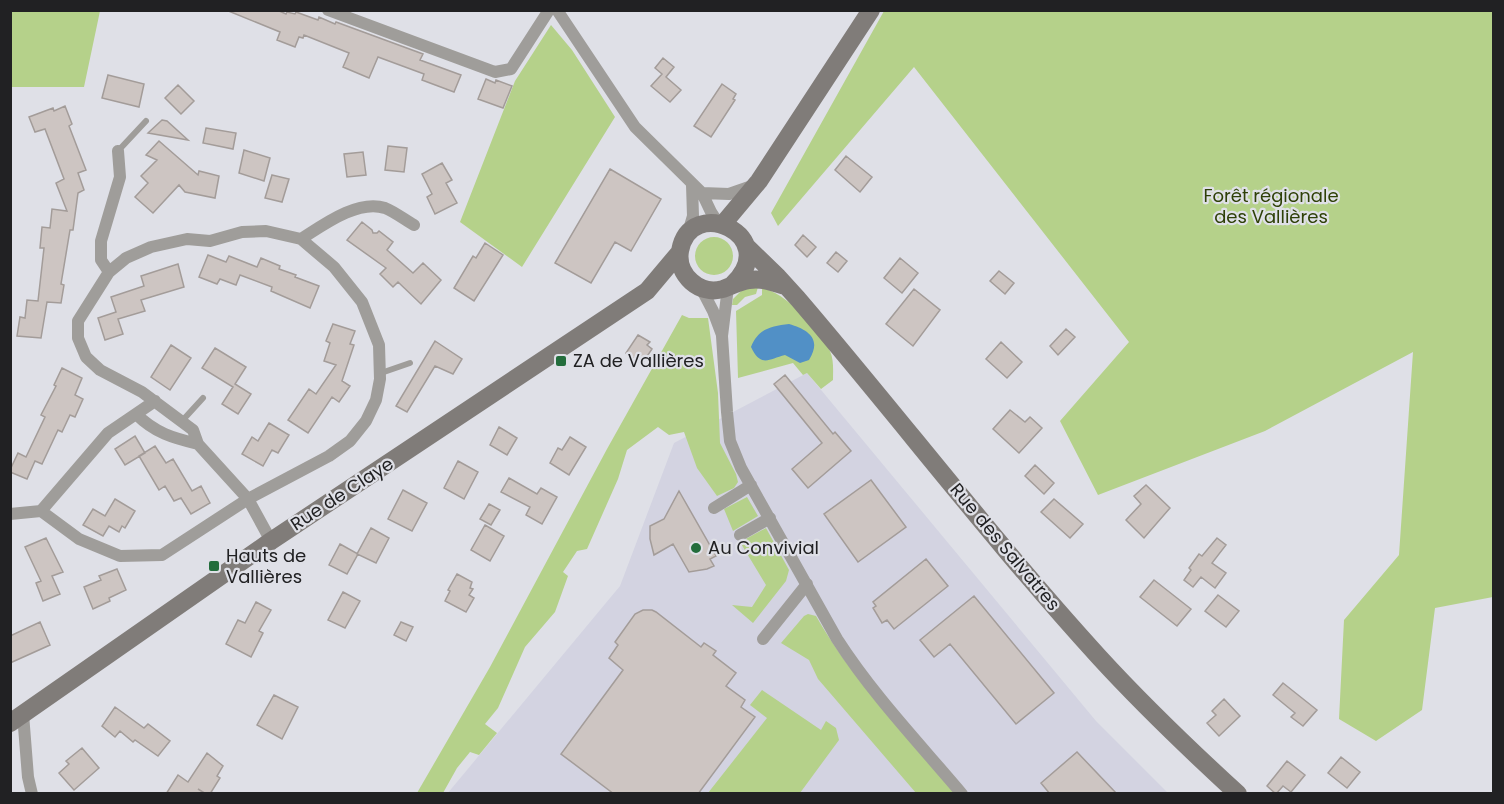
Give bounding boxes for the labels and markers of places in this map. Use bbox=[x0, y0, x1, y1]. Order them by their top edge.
place label: ZA de Vallières bbox=[573, 348, 704, 373]
marker: ZA de Vallières bbox=[554, 354, 568, 368]
place label: Au Convivial bbox=[708, 535, 819, 560]
marker: Au Convivial bbox=[689, 541, 703, 555]
place label: Hauts de Vallières bbox=[226, 543, 306, 589]
marker: Hauts de Vallières bbox=[207, 559, 221, 573]

